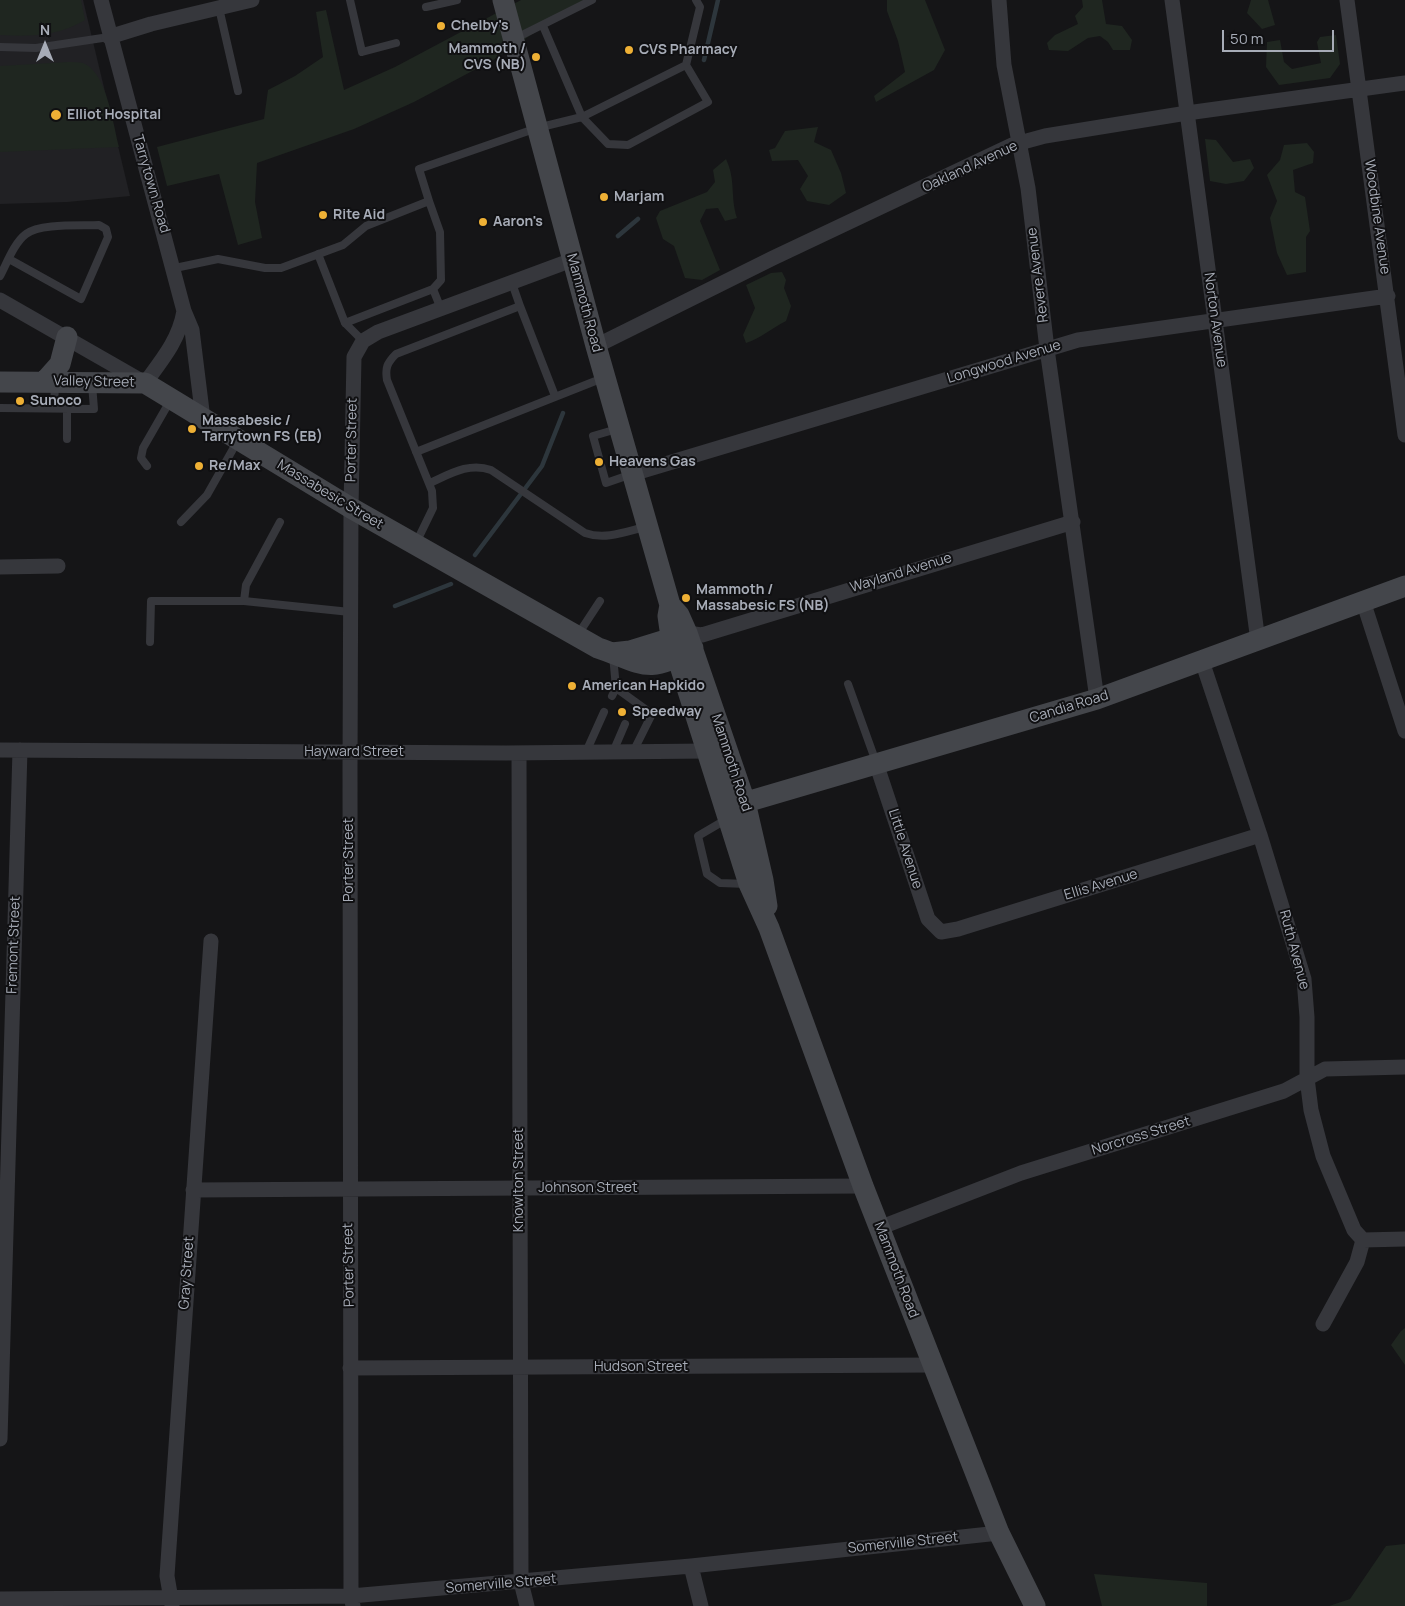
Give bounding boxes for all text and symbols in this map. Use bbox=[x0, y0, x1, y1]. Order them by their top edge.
place label: Chelby's bbox=[451, 18, 509, 34]
north arrow bbox=[20, 20, 70, 70]
text: N bbox=[40, 20, 50, 39]
marker: Chelby's bbox=[435, 20, 447, 32]
scale bar bbox=[1225, 20, 1338, 52]
text: 50 m bbox=[1230, 28, 1264, 49]
place label: Mammoth / CVS (NB) bbox=[449, 41, 526, 74]
place label: CVS Pharmacy bbox=[639, 42, 737, 58]
marker: CVS Pharmacy bbox=[623, 44, 635, 56]
marker: Mammoth / CVS (NB) bbox=[530, 51, 542, 63]
place label: Elliot Hospital bbox=[67, 107, 161, 123]
marker: Elliot Hospital bbox=[49, 108, 63, 122]
street label: Tarrytown Road bbox=[129, 133, 173, 235]
street label: Oakland Avenue bbox=[920, 138, 1020, 196]
street label: Woodbine Avenue bbox=[1361, 158, 1393, 276]
place label: Marjam bbox=[614, 189, 664, 205]
marker: Marjam bbox=[598, 191, 610, 203]
place label: Rite Aid bbox=[333, 207, 385, 223]
marker: Rite Aid bbox=[317, 209, 329, 221]
place label: Aaron's bbox=[493, 214, 543, 230]
marker: Aaron's bbox=[477, 216, 489, 228]
street label: Revere Avenue bbox=[1024, 227, 1052, 323]
street label: Mammoth Road bbox=[563, 252, 605, 354]
street label: Norton Avenue bbox=[1200, 272, 1230, 368]
street label: Longwood Avenue bbox=[945, 337, 1063, 387]
street label: Valley Street bbox=[53, 373, 135, 391]
place label: Sunoco bbox=[30, 393, 82, 409]
marker: Sunoco bbox=[14, 395, 26, 407]
street label: Porter Street bbox=[343, 398, 361, 482]
place label: Massabesic / Tarrytown FS (EB) bbox=[202, 413, 323, 446]
marker: Massabesic / Tarrytown FS (EB) bbox=[186, 423, 198, 435]
place label: Heavens Gas bbox=[609, 454, 696, 470]
marker: Heavens Gas bbox=[593, 456, 605, 468]
street label: Massabesic Street bbox=[274, 457, 386, 533]
place label: Re/Max bbox=[209, 458, 261, 474]
marker: Re/Max bbox=[193, 460, 205, 472]
street label: Wayland Avenue bbox=[848, 550, 954, 596]
place label: Mammoth / Massabesic FS (NB) bbox=[696, 582, 830, 614]
marker: Mammoth / Massabesic FS (NB) bbox=[680, 592, 692, 604]
place label: American Hapkido bbox=[582, 678, 705, 694]
marker: American Hapkido bbox=[566, 680, 578, 692]
street label: Candia Road bbox=[1028, 687, 1110, 727]
place label: Speedway bbox=[632, 704, 702, 720]
marker: Speedway bbox=[616, 706, 628, 718]
street label: Mammoth Road bbox=[707, 712, 755, 814]
street label: Hayward Street bbox=[304, 744, 404, 760]
street label: Little Avenue bbox=[884, 807, 926, 891]
street label: Porter Street bbox=[341, 818, 357, 902]
street label: Ellis Avenue bbox=[1062, 866, 1140, 904]
street label: Fremont Street bbox=[4, 896, 24, 994]
street label: Ruth Avenue bbox=[1275, 908, 1313, 992]
street label: Norcross Street bbox=[1090, 1113, 1192, 1159]
street label: Knowlton Street bbox=[511, 1128, 527, 1232]
street label: Johnson Street bbox=[538, 1180, 638, 1196]
street label: Mammoth Road bbox=[870, 1220, 922, 1320]
street label: Porter Street bbox=[340, 1223, 358, 1307]
street label: Gray Street bbox=[176, 1236, 198, 1310]
street label: Hudson Street bbox=[594, 1359, 688, 1375]
street label: Somerville Street bbox=[847, 1529, 959, 1557]
street label: Somerville Street bbox=[445, 1571, 557, 1597]

